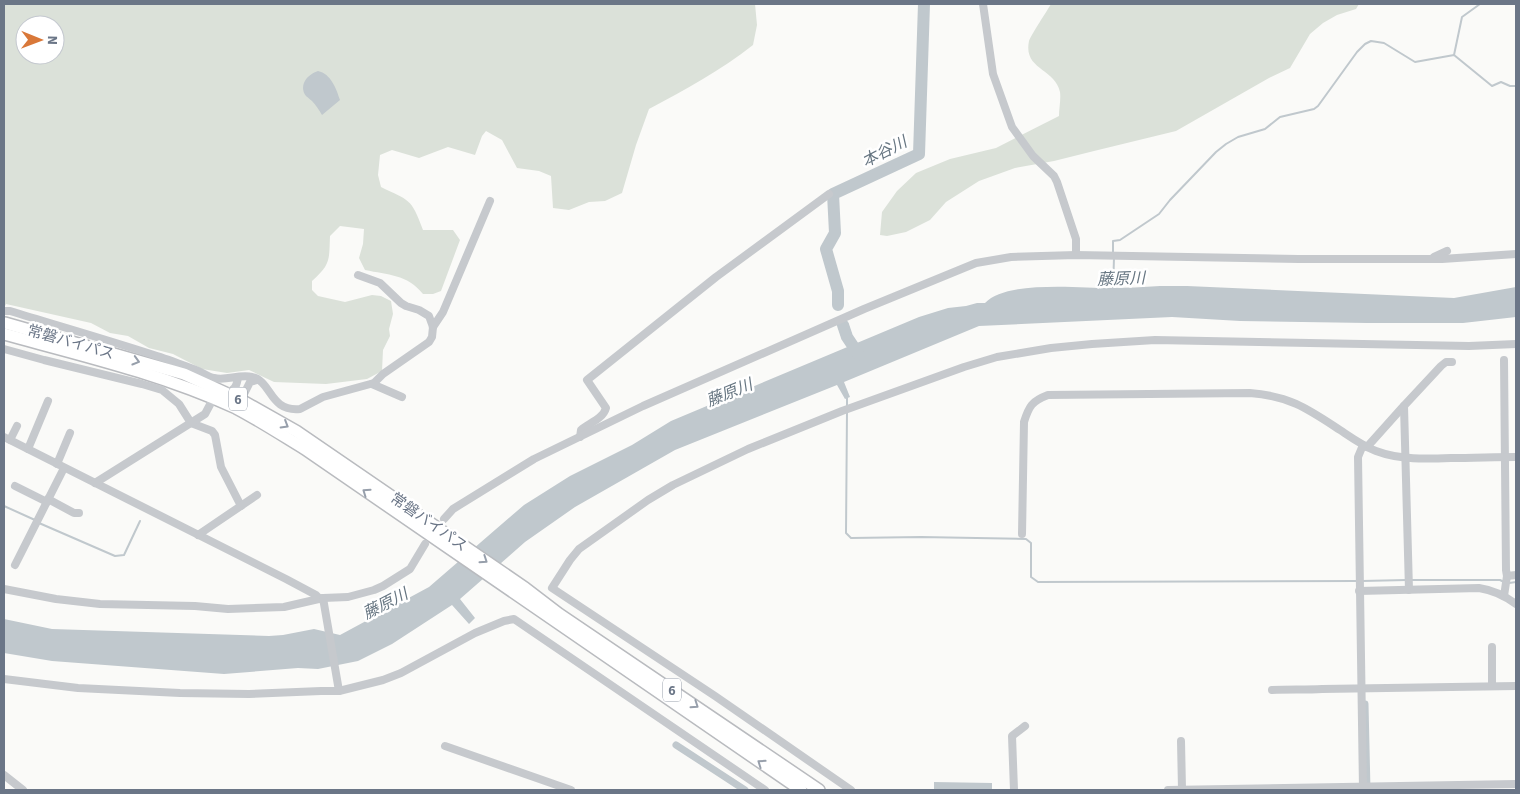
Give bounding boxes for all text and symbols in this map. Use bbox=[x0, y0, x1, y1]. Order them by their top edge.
north arrow bbox=[15, 15, 65, 65]
text: N bbox=[42, 35, 62, 45]
water label: 本谷川 bbox=[858, 130, 913, 173]
water label: 藤原川 bbox=[1097, 267, 1147, 291]
street label: 常磐バイパス bbox=[25, 320, 117, 365]
one-way arrow bbox=[131, 355, 140, 365]
water label: 藤原川 bbox=[703, 373, 758, 412]
road number: 6 bbox=[229, 388, 247, 410]
one-way arrow bbox=[279, 418, 288, 428]
street label: 常磐バイパス bbox=[386, 488, 471, 557]
one-way arrow bbox=[362, 489, 372, 498]
one-way arrow bbox=[478, 554, 487, 563]
water label: 藤原川 bbox=[359, 582, 414, 625]
road number: 6 bbox=[663, 678, 681, 702]
one-way arrow bbox=[689, 699, 698, 708]
one-way arrow bbox=[757, 760, 767, 769]

